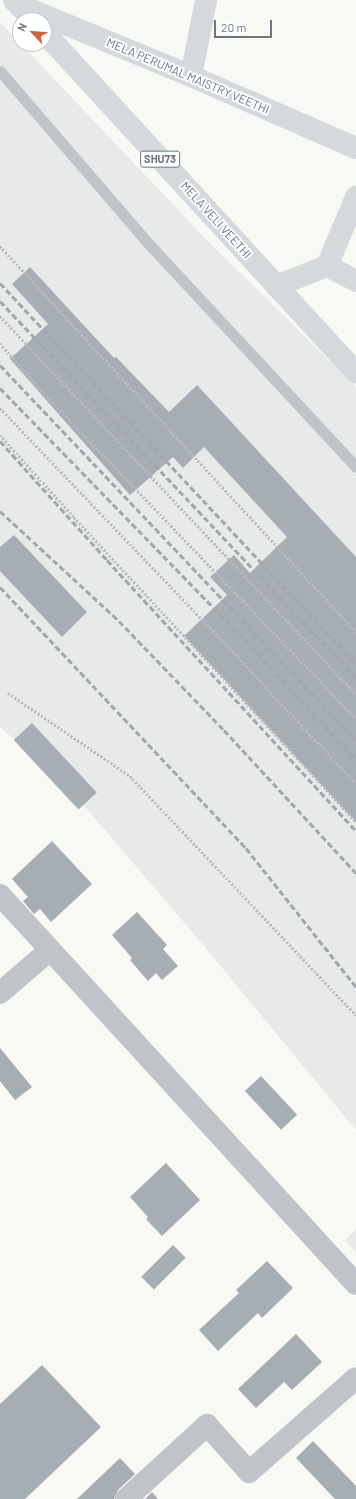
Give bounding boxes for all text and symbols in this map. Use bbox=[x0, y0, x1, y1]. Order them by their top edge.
north arrow bbox=[12, 12, 52, 52]
scale bar bbox=[216, 12, 274, 38]
text: 20 m bbox=[221, 20, 247, 34]
text: N bbox=[14, 21, 29, 33]
street label: MELA PERUMAL MAISTRY VEETHI bbox=[104, 35, 272, 117]
road number: SHU73 bbox=[140, 150, 180, 168]
street label: MELA VELI VEETHI bbox=[178, 179, 254, 261]

